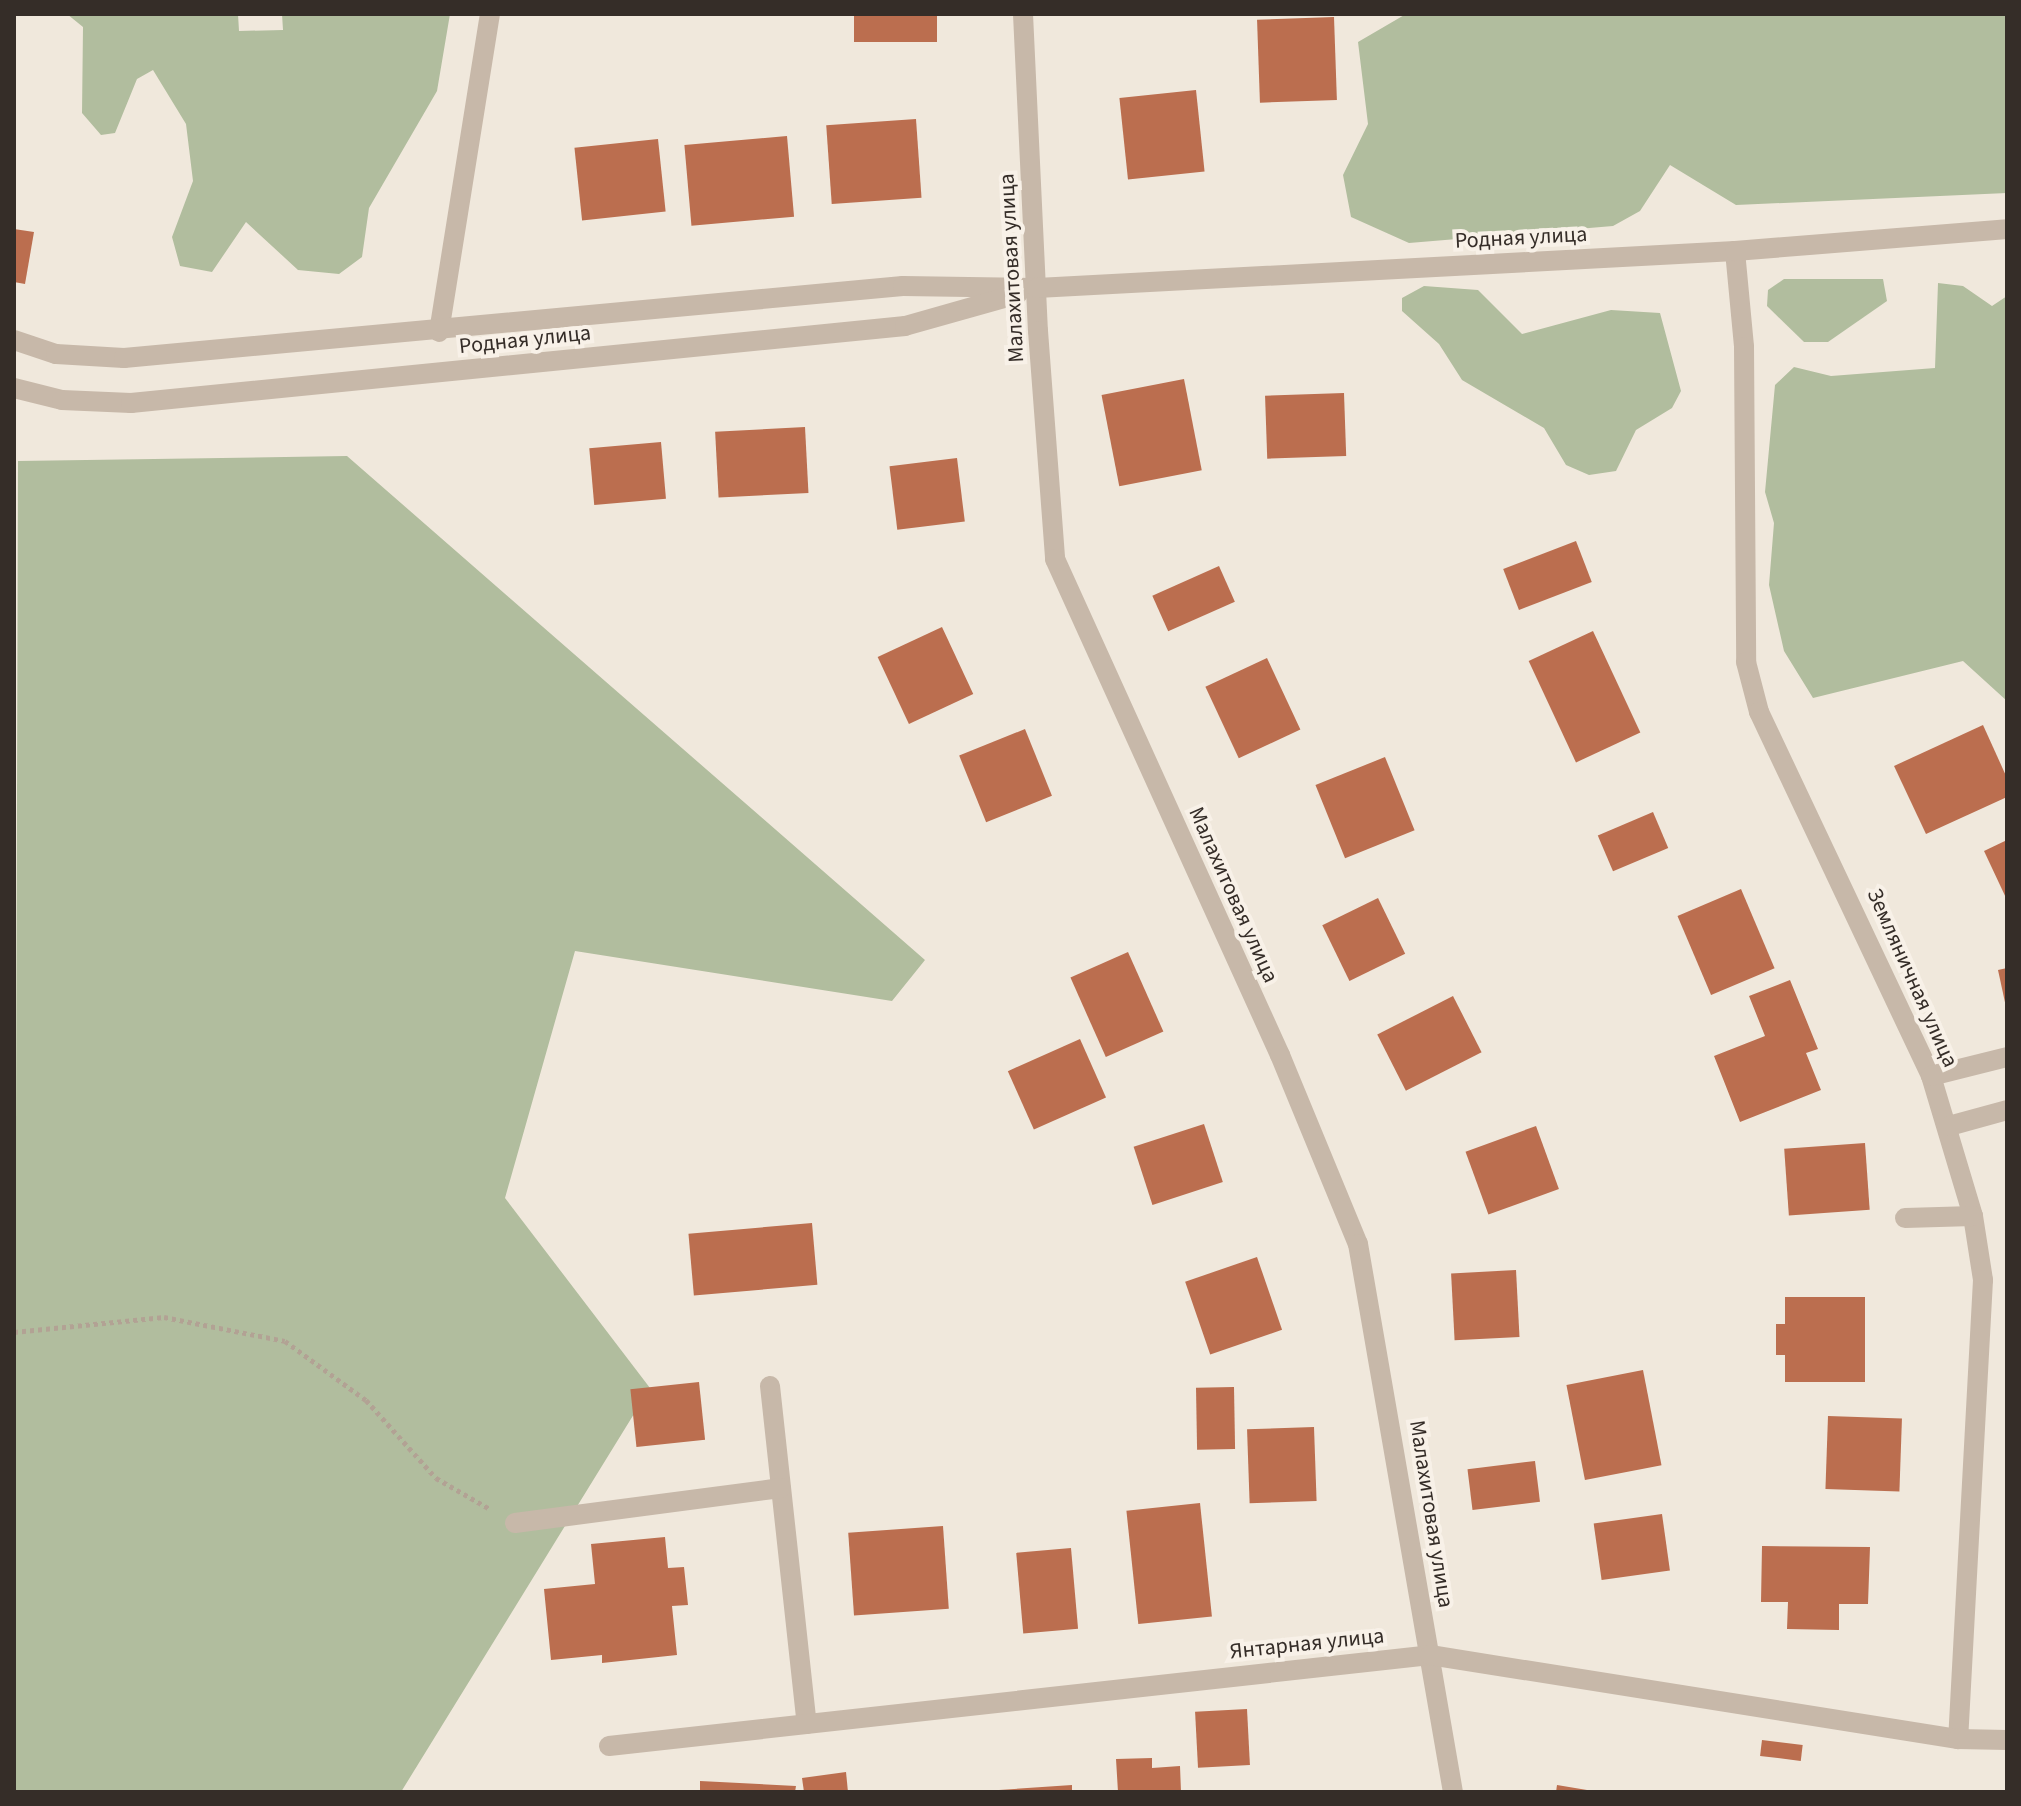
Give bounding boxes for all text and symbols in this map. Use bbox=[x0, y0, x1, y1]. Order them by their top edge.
street label: Малахитовая улица bbox=[994, 173, 1030, 363]
street label: Родная улица bbox=[1454, 221, 1588, 255]
street label: Родная улица bbox=[458, 320, 592, 360]
street label: Малахитовая улица bbox=[1182, 803, 1284, 987]
street label: Земляничная улица bbox=[1861, 885, 1963, 1071]
street label: Малахитовая улица bbox=[1403, 1418, 1459, 1610]
street label: Янтарная улица bbox=[1229, 1623, 1385, 1665]

